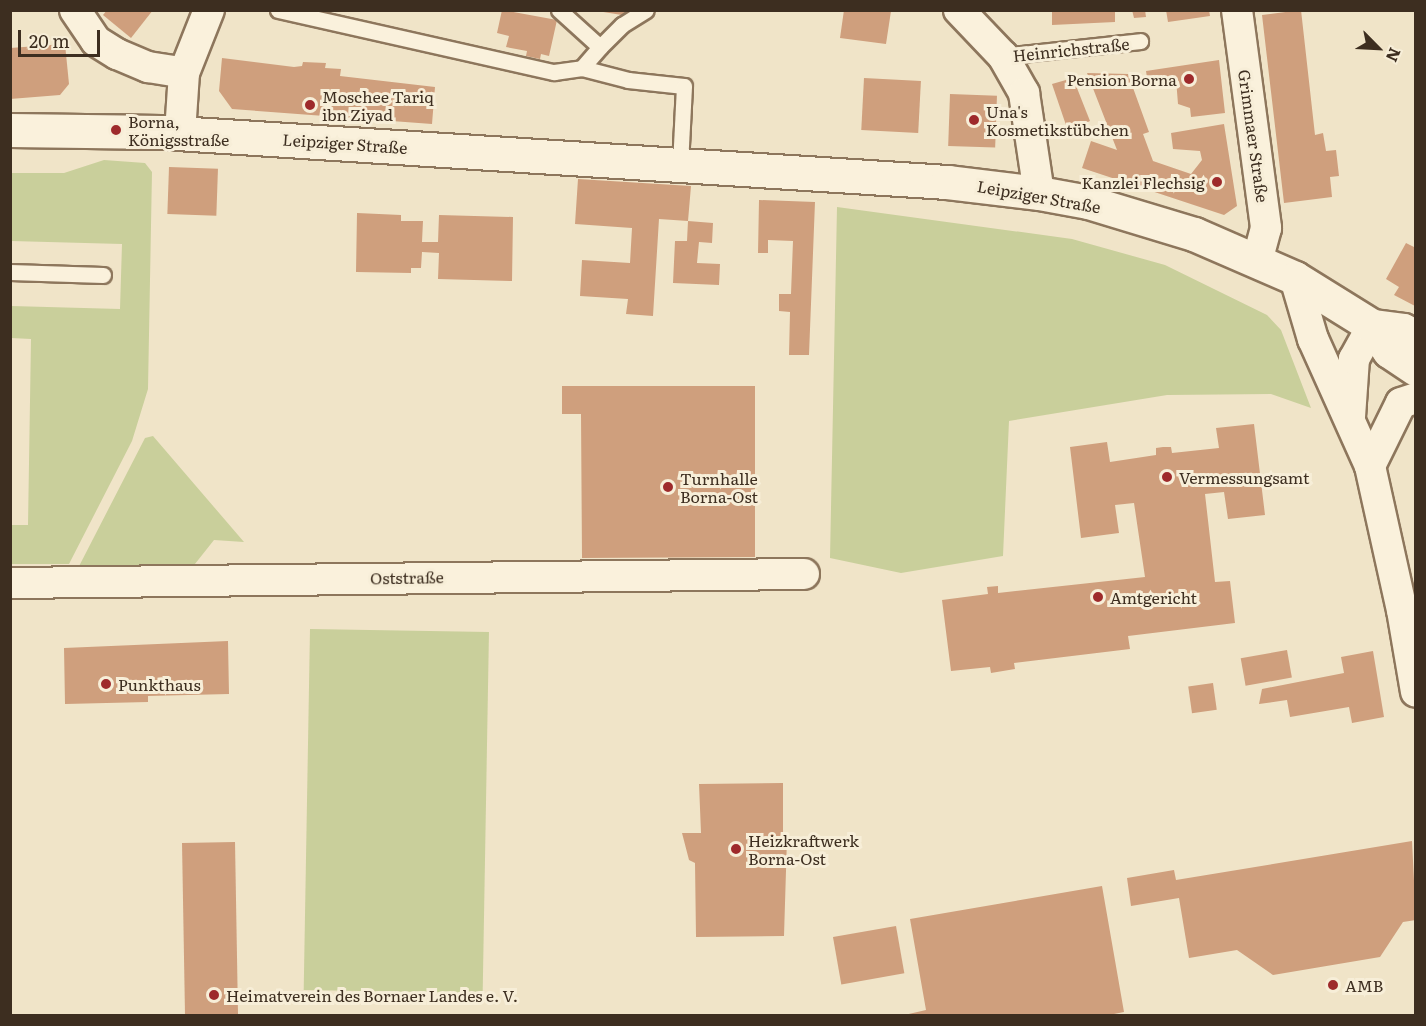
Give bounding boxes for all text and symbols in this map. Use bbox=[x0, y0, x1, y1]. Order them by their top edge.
scale bar bbox=[21, 18, 104, 56]
north arrow bbox=[1348, 18, 1408, 78]
text: 20 m bbox=[29, 27, 70, 54]
street label: Heinrichstraße bbox=[1012, 33, 1130, 65]
text: N bbox=[1381, 44, 1408, 66]
street label: Grimmaer Straße bbox=[1235, 68, 1273, 204]
place label: Pension Borna bbox=[1067, 69, 1177, 89]
marker: Pension Borna bbox=[1182, 72, 1196, 86]
place label: Moschee Tariq ibn Ziyad bbox=[322, 86, 434, 124]
marker: Moschee Tariq ibn Ziyad bbox=[303, 98, 317, 112]
place label: Una's Kosmetikstübchen bbox=[986, 101, 1129, 139]
place label: Borna, Königsstraße bbox=[128, 111, 229, 149]
marker: Una's Kosmetikstübchen bbox=[967, 113, 981, 127]
marker: Borna, Königsstraße bbox=[109, 123, 123, 137]
street label: Leipziger Straße bbox=[282, 129, 408, 157]
place label: Kanzlei Flechsig bbox=[1081, 172, 1205, 192]
marker: Kanzlei Flechsig bbox=[1210, 175, 1224, 189]
street label: Leipziger Straße bbox=[976, 176, 1102, 216]
place label: Vermessungsamt bbox=[1179, 467, 1309, 487]
place label: Turnhalle Borna-Ost bbox=[680, 468, 758, 506]
marker: Vermessungsamt bbox=[1160, 470, 1174, 484]
marker: Turnhalle Borna-Ost bbox=[661, 480, 675, 494]
street label: Oststraße bbox=[370, 567, 444, 587]
place label: Amtgericht bbox=[1110, 587, 1197, 607]
marker: Amtgericht bbox=[1091, 590, 1105, 604]
place label: Punkthaus bbox=[118, 674, 201, 694]
marker: Punkthaus bbox=[99, 677, 113, 691]
place label: Heizkraftwerk Borna-Ost bbox=[748, 830, 859, 868]
marker: Heizkraftwerk Borna-Ost bbox=[729, 842, 743, 856]
place label: AMB bbox=[1345, 975, 1383, 995]
marker: AMB bbox=[1326, 978, 1340, 992]
place label: Heimatverein des Bornaer Landes e. V. bbox=[226, 985, 518, 1005]
marker: Heimatverein des Bornaer Landes e. V. bbox=[207, 988, 221, 1002]

